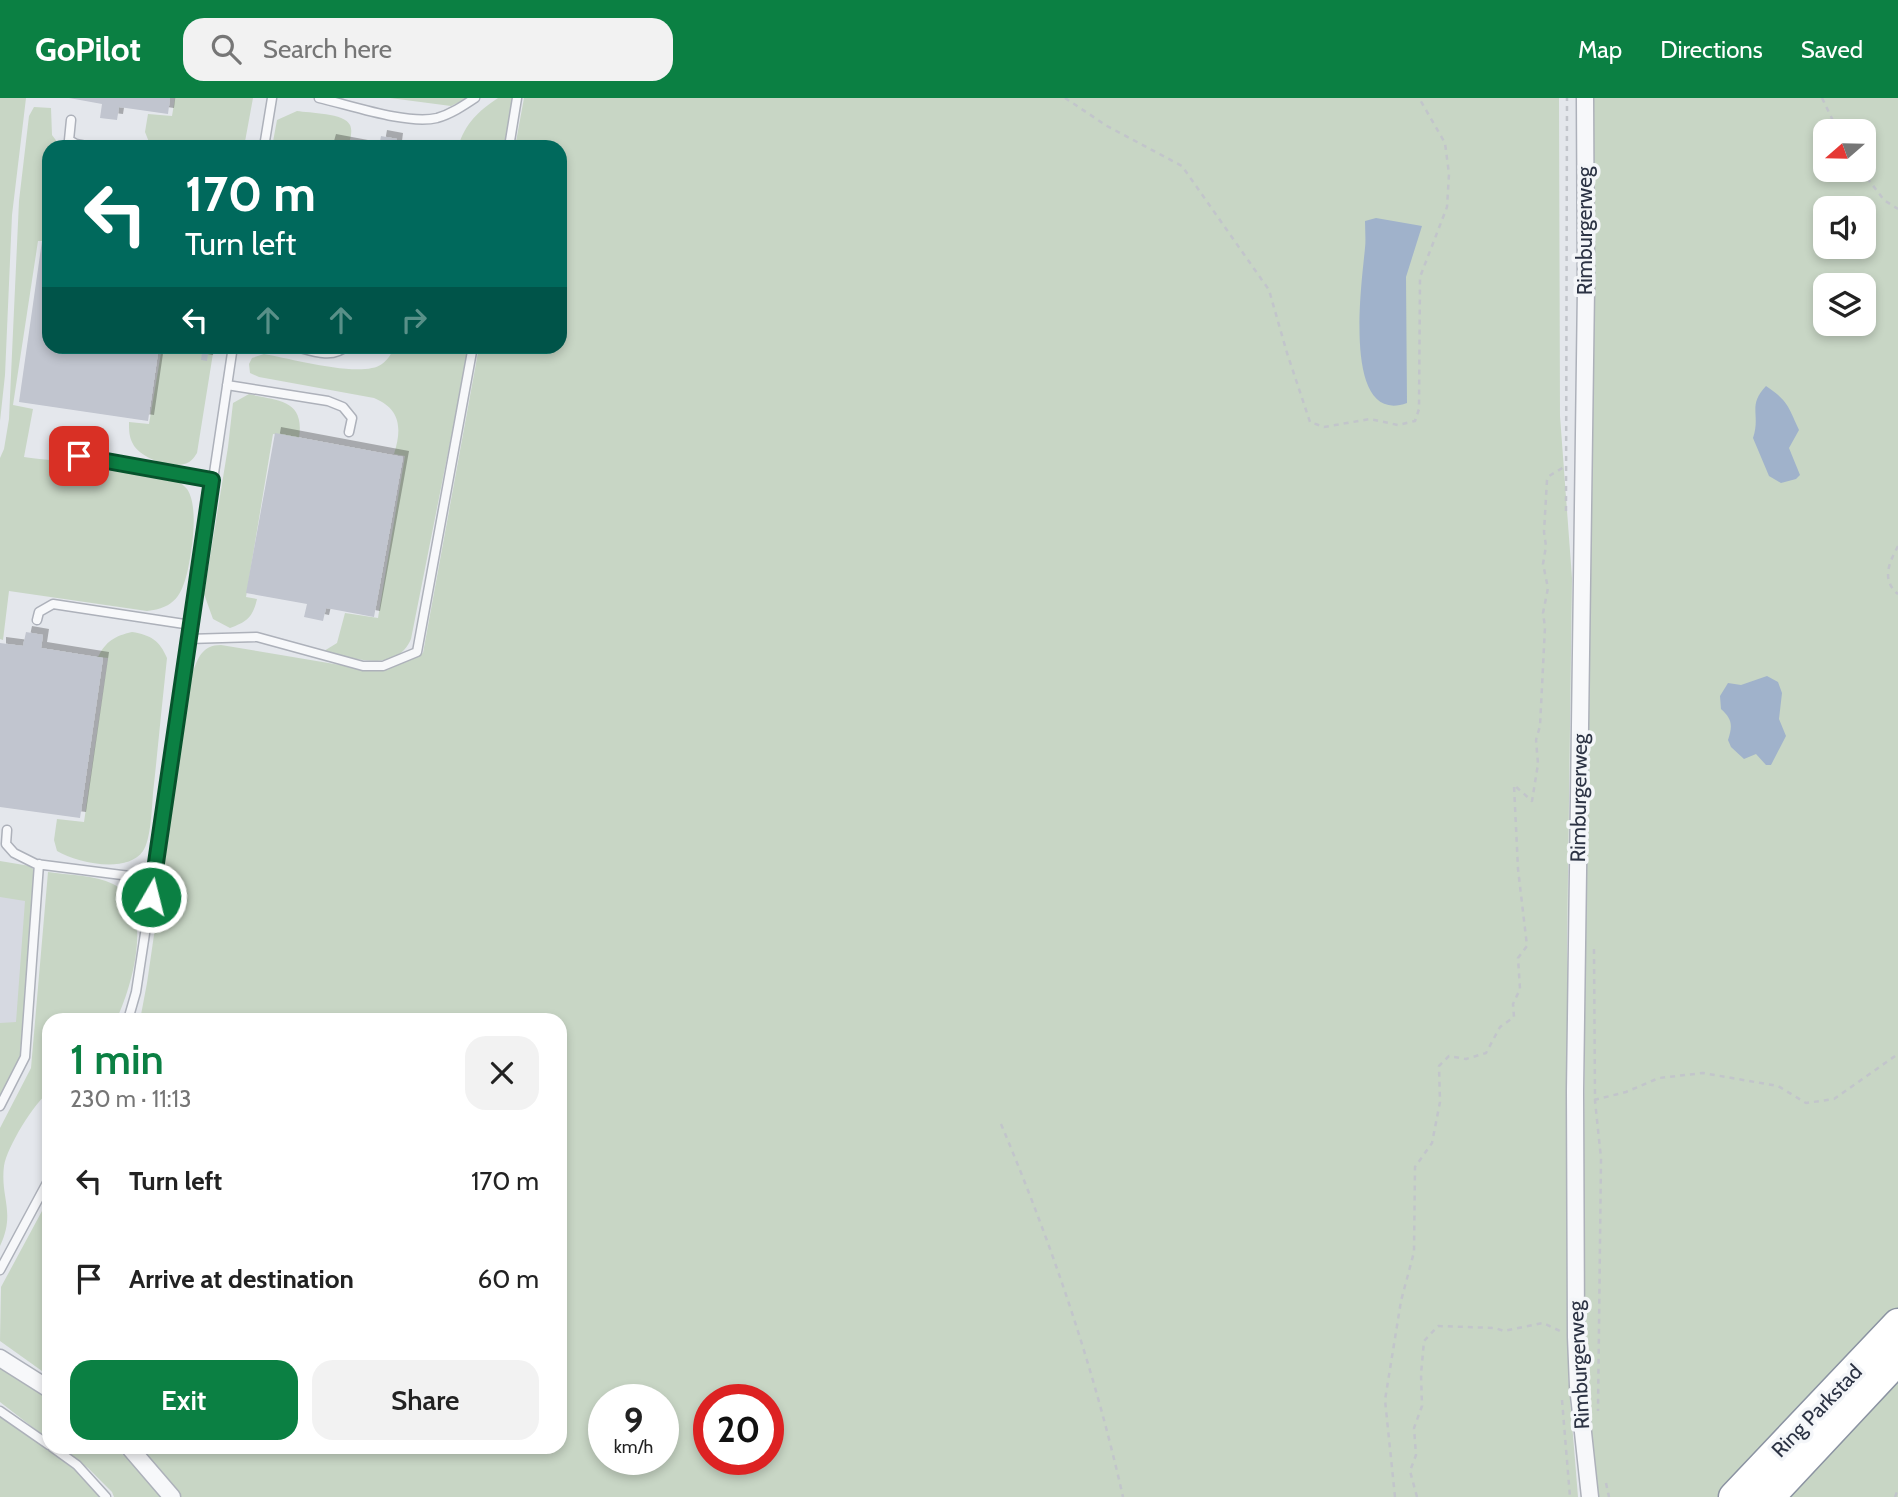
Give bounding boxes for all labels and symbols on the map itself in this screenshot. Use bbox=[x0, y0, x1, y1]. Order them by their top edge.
north arrow bbox=[1813, 119, 1876, 182]
street label: Rimburgerweg bbox=[1572, 166, 1597, 295]
pin bbox=[49, 426, 109, 486]
street label: Rimburgerweg bbox=[1565, 733, 1592, 863]
position arrow bbox=[114, 860, 188, 934]
street label: Rimburgerweg bbox=[1563, 1300, 1594, 1430]
street label: Ring Parkstad bbox=[1766, 1359, 1867, 1462]
speed limit sign: 20 bbox=[693, 1384, 784, 1475]

